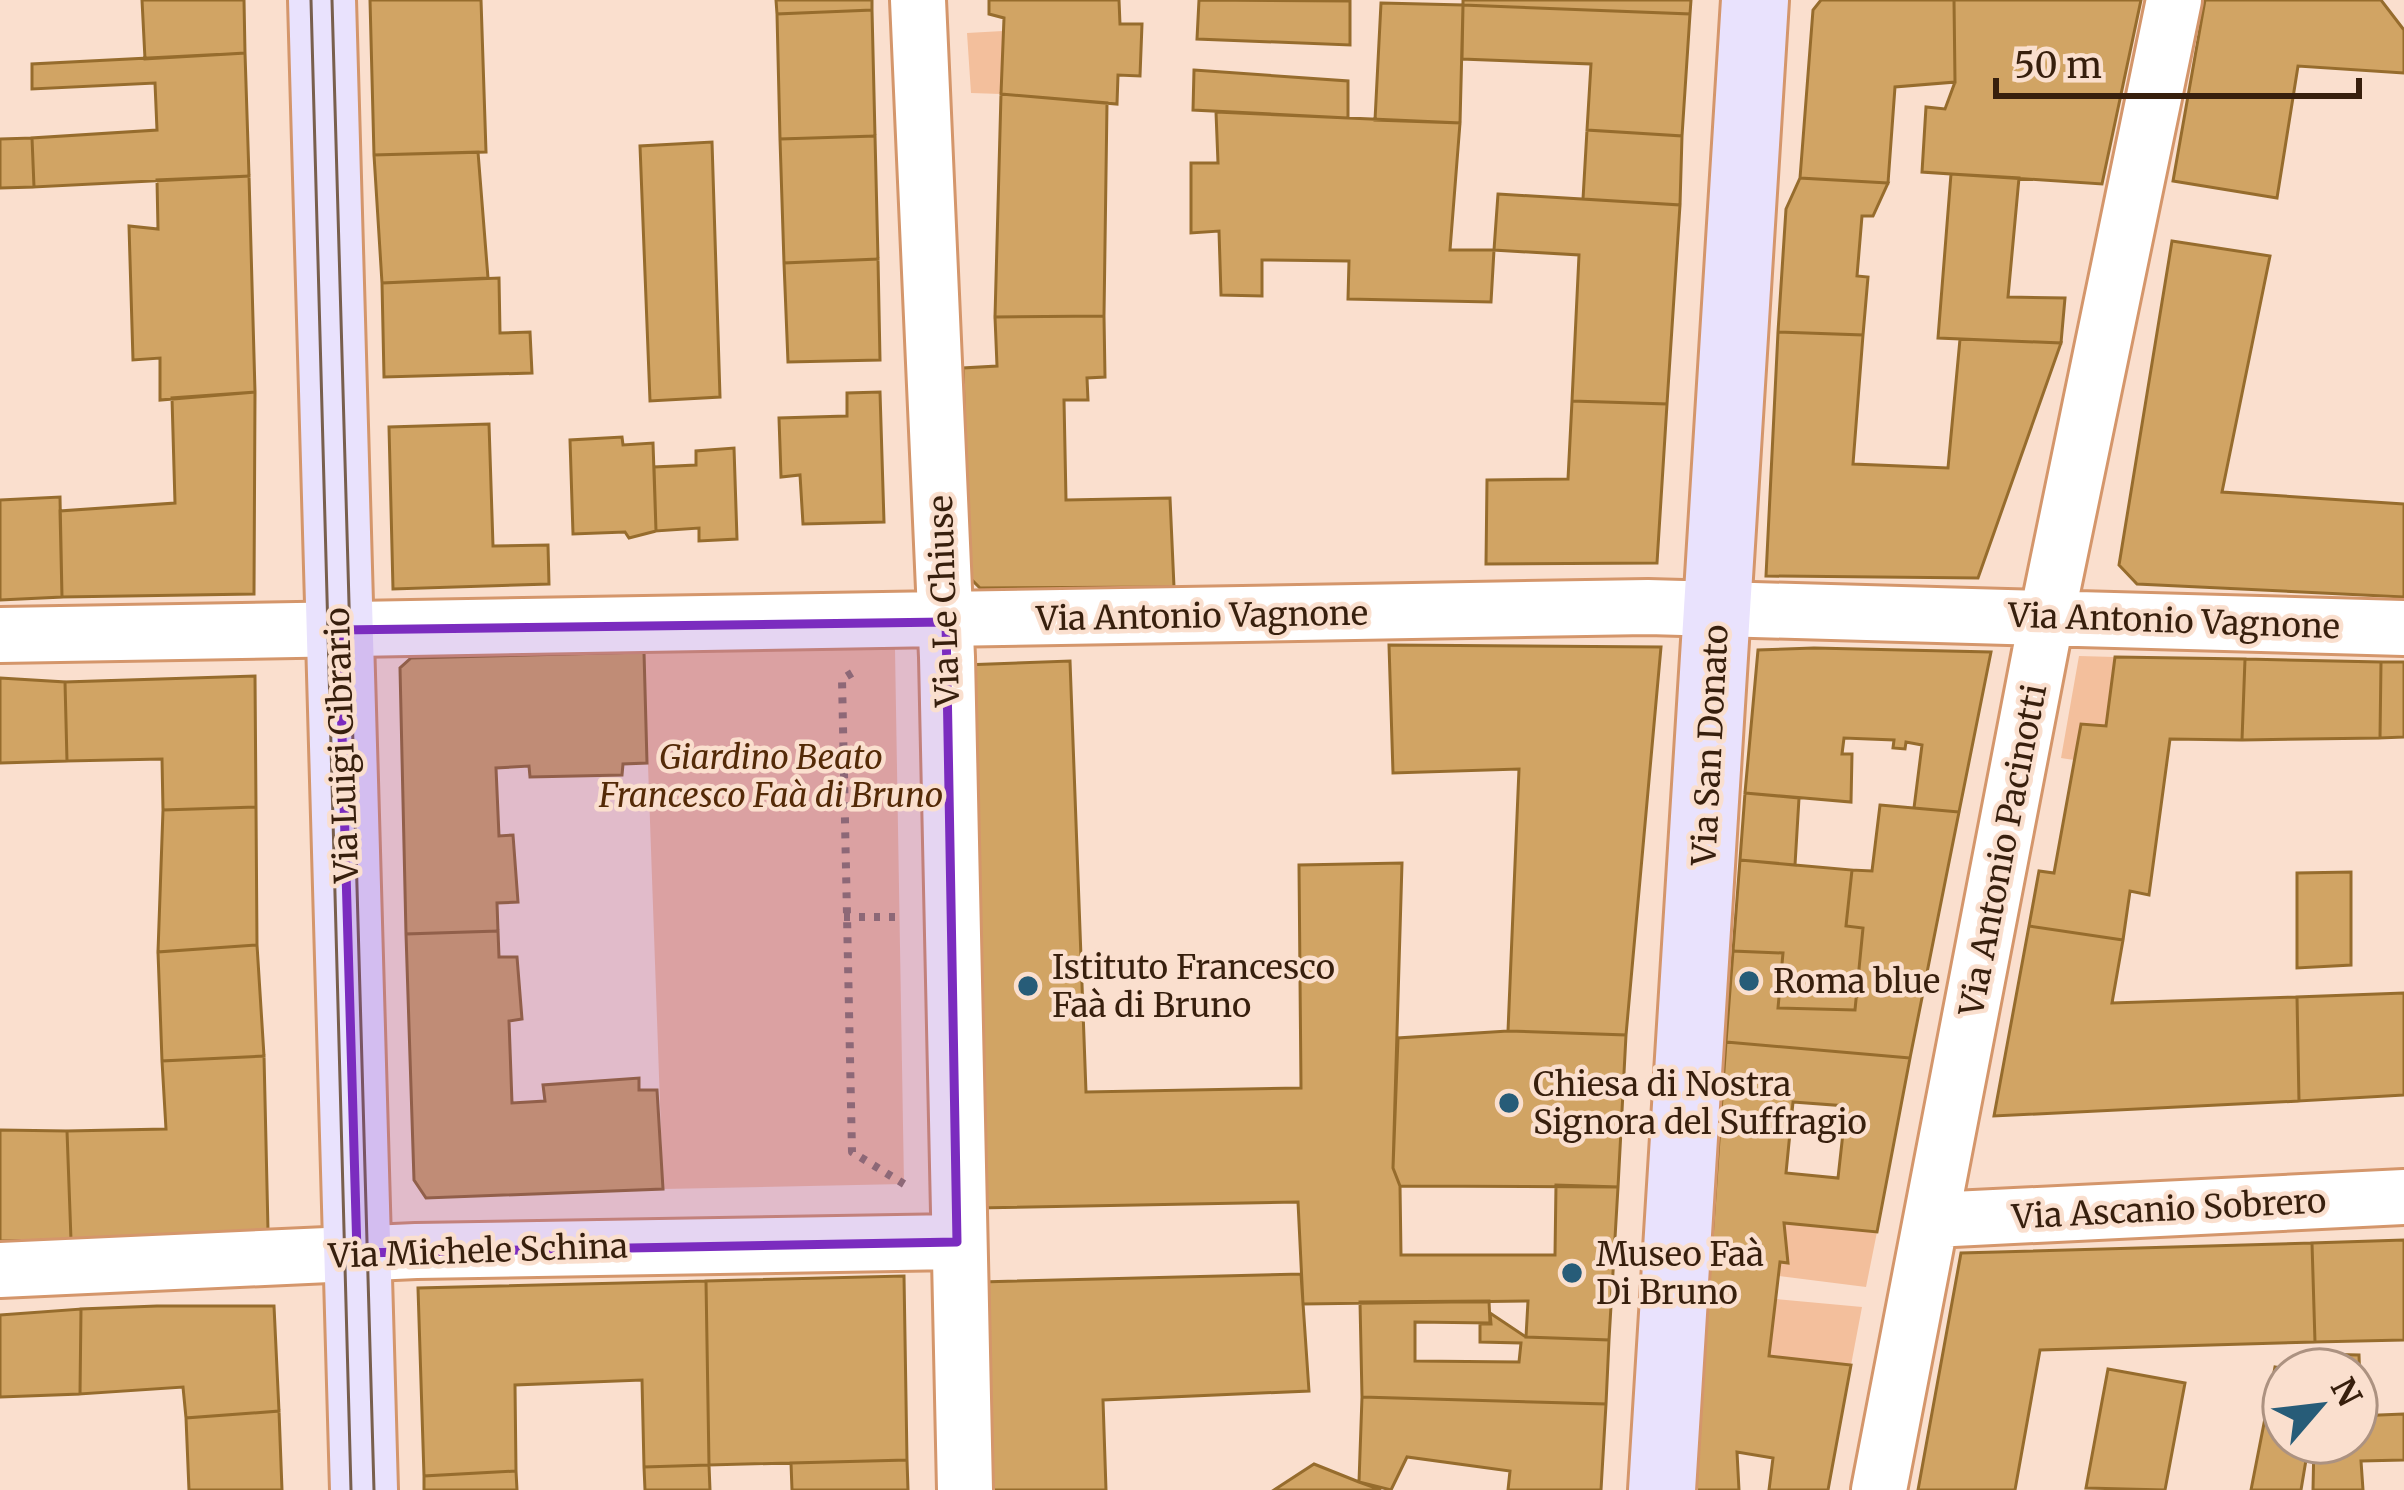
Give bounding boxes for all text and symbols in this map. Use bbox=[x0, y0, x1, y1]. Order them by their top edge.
scale bar bbox=[1996, 24, 2359, 98]
text: 50 m bbox=[2014, 43, 2102, 88]
street label: Via Le Chiuse bbox=[920, 495, 968, 708]
street label: Via Antonio Vagnone bbox=[1035, 593, 1368, 639]
street label: Via Antonio Vagnone bbox=[2006, 595, 2341, 647]
street label: Via Luigi Cibrario bbox=[317, 607, 367, 884]
street label: Via San Donato bbox=[1683, 624, 1737, 867]
street label: Via Antonio Pacinotti bbox=[1951, 681, 2055, 1020]
park label: Giardino Beato Francesco Faà di Bruno bbox=[598, 737, 943, 816]
place label: Istituto Francesco Faà di Bruno bbox=[1052, 947, 1335, 1026]
place label: Roma blue bbox=[1773, 961, 1940, 1002]
marker: Roma blue bbox=[1736, 968, 1762, 994]
marker: Istituto Francesco Faà di Bruno bbox=[1015, 973, 1041, 999]
place label: Chiesa di Nostra Signora del Suffragio bbox=[1533, 1064, 1867, 1143]
marker: Chiesa di Nostra Signora del Suffragio bbox=[1496, 1090, 1522, 1116]
street label: Via Ascanio Sobrero bbox=[2010, 1180, 2327, 1238]
street label: Via Michele Schina bbox=[327, 1225, 628, 1277]
place label: Museo Faà Di Bruno bbox=[1596, 1234, 1764, 1313]
marker: Museo Faà Di Bruno bbox=[1559, 1260, 1585, 1286]
north arrow bbox=[2260, 1346, 2380, 1466]
text: N bbox=[2322, 1371, 2370, 1413]

